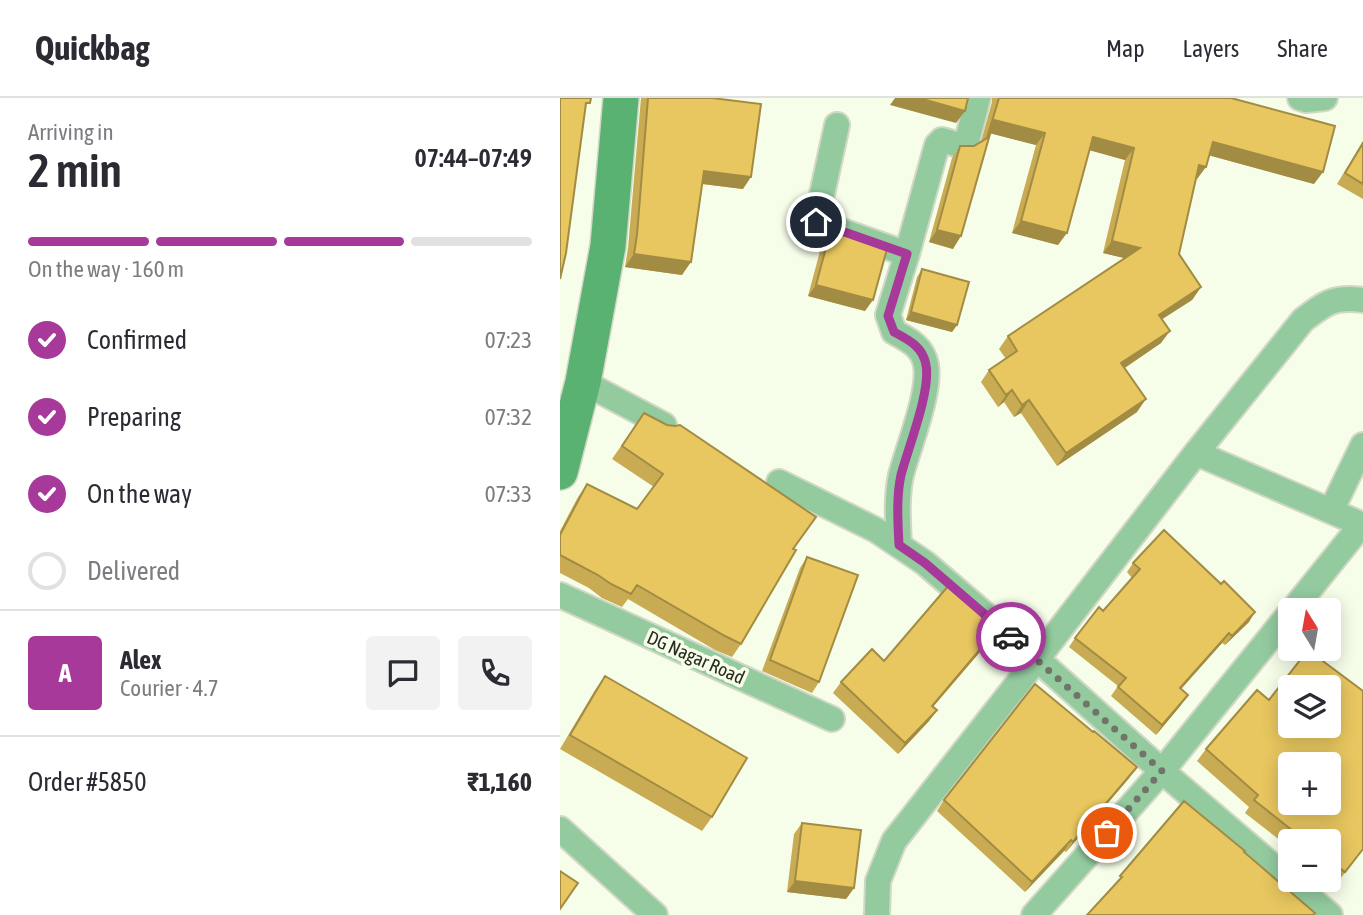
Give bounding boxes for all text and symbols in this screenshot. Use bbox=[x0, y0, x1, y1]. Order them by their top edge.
text: Quickbag bbox=[35, 29, 150, 67]
text: Map bbox=[1106, 35, 1145, 62]
text: Layers bbox=[1183, 35, 1239, 62]
text: Share bbox=[1277, 35, 1328, 62]
text: Arriving in bbox=[28, 119, 114, 145]
text: 07:44–07:49 bbox=[415, 143, 532, 173]
text: 2 min bbox=[28, 144, 122, 197]
pin bbox=[786, 192, 846, 252]
icon: home bbox=[797, 203, 835, 241]
text: On the way · 160 m bbox=[28, 256, 184, 282]
icon: check bbox=[28, 321, 66, 359]
text: Confirmed bbox=[87, 325, 187, 355]
text: 07:23 bbox=[485, 327, 532, 353]
icon: check bbox=[28, 398, 66, 436]
text: Preparing bbox=[87, 402, 181, 432]
text: 07:32 bbox=[485, 404, 532, 430]
icon: check bbox=[28, 475, 66, 513]
text: On the way bbox=[87, 479, 192, 509]
text: 07:33 bbox=[485, 481, 532, 507]
text: Delivered bbox=[87, 556, 180, 586]
north arrow bbox=[1278, 598, 1340, 662]
map controls bbox=[1278, 598, 1341, 892]
courier bbox=[976, 602, 1046, 672]
icon: car bbox=[992, 618, 1030, 656]
street label: DG Nagar Road bbox=[644, 626, 748, 688]
button: chat bbox=[366, 636, 440, 710]
button: phone bbox=[458, 636, 532, 710]
text: Alex bbox=[120, 645, 161, 675]
text: A bbox=[59, 658, 71, 688]
text: Courier · 4.7 bbox=[120, 675, 219, 701]
button: layers bbox=[1278, 675, 1341, 738]
button: + bbox=[1278, 752, 1341, 815]
text: Order #5850 bbox=[28, 767, 147, 797]
text: ₹1,160 bbox=[467, 767, 532, 797]
pin bbox=[1077, 803, 1137, 863]
icon: bag bbox=[1088, 814, 1126, 852]
button: − bbox=[1278, 829, 1341, 892]

